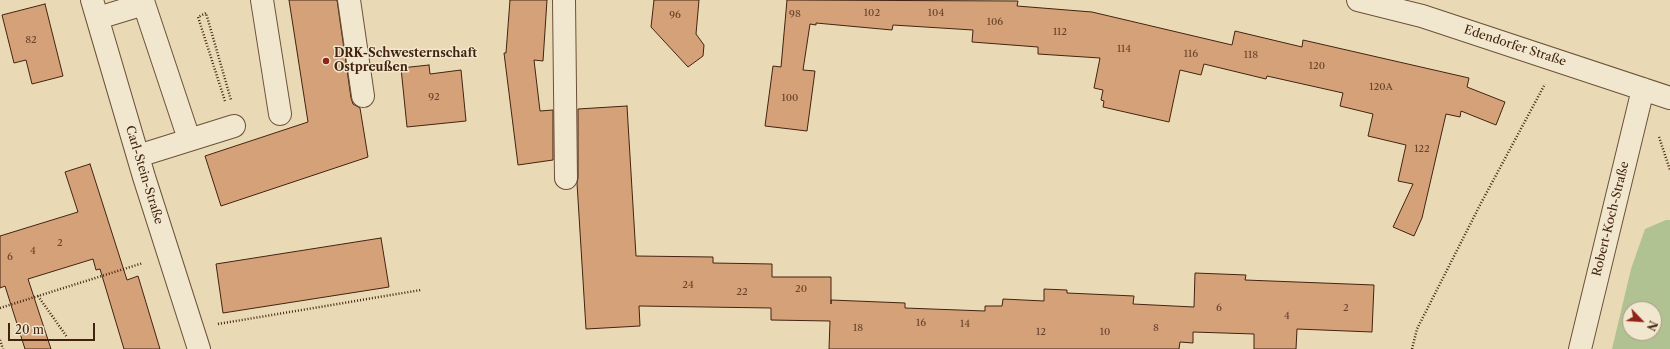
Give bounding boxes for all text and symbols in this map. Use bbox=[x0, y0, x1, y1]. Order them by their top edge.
house number: 102 bbox=[864, 7, 880, 19]
house number: 104 bbox=[928, 7, 944, 19]
house number: 98 bbox=[789, 8, 801, 20]
house number: 96 bbox=[669, 9, 681, 21]
house number: 106 bbox=[987, 16, 1003, 28]
street label: Edendorfer Straße bbox=[1462, 23, 1568, 69]
house number: 112 bbox=[1053, 26, 1067, 38]
house number: 82 bbox=[25, 34, 37, 46]
house number: 114 bbox=[1117, 43, 1131, 55]
place label: DRK-Schwesternschaft Ostpreußen bbox=[334, 47, 477, 75]
house number: 116 bbox=[1184, 48, 1198, 60]
house number: 118 bbox=[1244, 49, 1258, 61]
marker: DRK-Schwesternschaft Ostpreußen bbox=[321, 56, 331, 66]
house number: 120 bbox=[1309, 60, 1325, 72]
house number: 120A bbox=[1369, 81, 1393, 93]
house number: 92 bbox=[428, 91, 440, 103]
house number: 100 bbox=[782, 92, 798, 104]
street label: Carl-Stein-Straße bbox=[122, 124, 166, 226]
house number: 122 bbox=[1414, 143, 1430, 155]
street label: Robert-Koch-Straße bbox=[1590, 160, 1632, 278]
house number: 2 bbox=[57, 237, 63, 249]
house number: 4 bbox=[30, 245, 36, 257]
house number: 6 bbox=[7, 251, 13, 263]
house number: 24 bbox=[682, 279, 694, 291]
house number: 20 bbox=[795, 283, 807, 295]
house number: 22 bbox=[736, 286, 748, 298]
north arrow bbox=[1622, 301, 1662, 341]
house number: 6 bbox=[1216, 302, 1222, 314]
house number: 2 bbox=[1343, 302, 1349, 314]
house number: 4 bbox=[1284, 310, 1290, 322]
scale bar bbox=[10, 315, 97, 341]
house number: 16 bbox=[916, 317, 926, 329]
house number: 14 bbox=[960, 318, 970, 330]
text: N bbox=[1644, 318, 1660, 333]
text: 20 m bbox=[15, 322, 44, 337]
house number: 18 bbox=[853, 322, 863, 334]
house number: 8 bbox=[1153, 322, 1159, 334]
house number: 12 bbox=[1036, 326, 1046, 338]
house number: 10 bbox=[1100, 326, 1110, 338]

